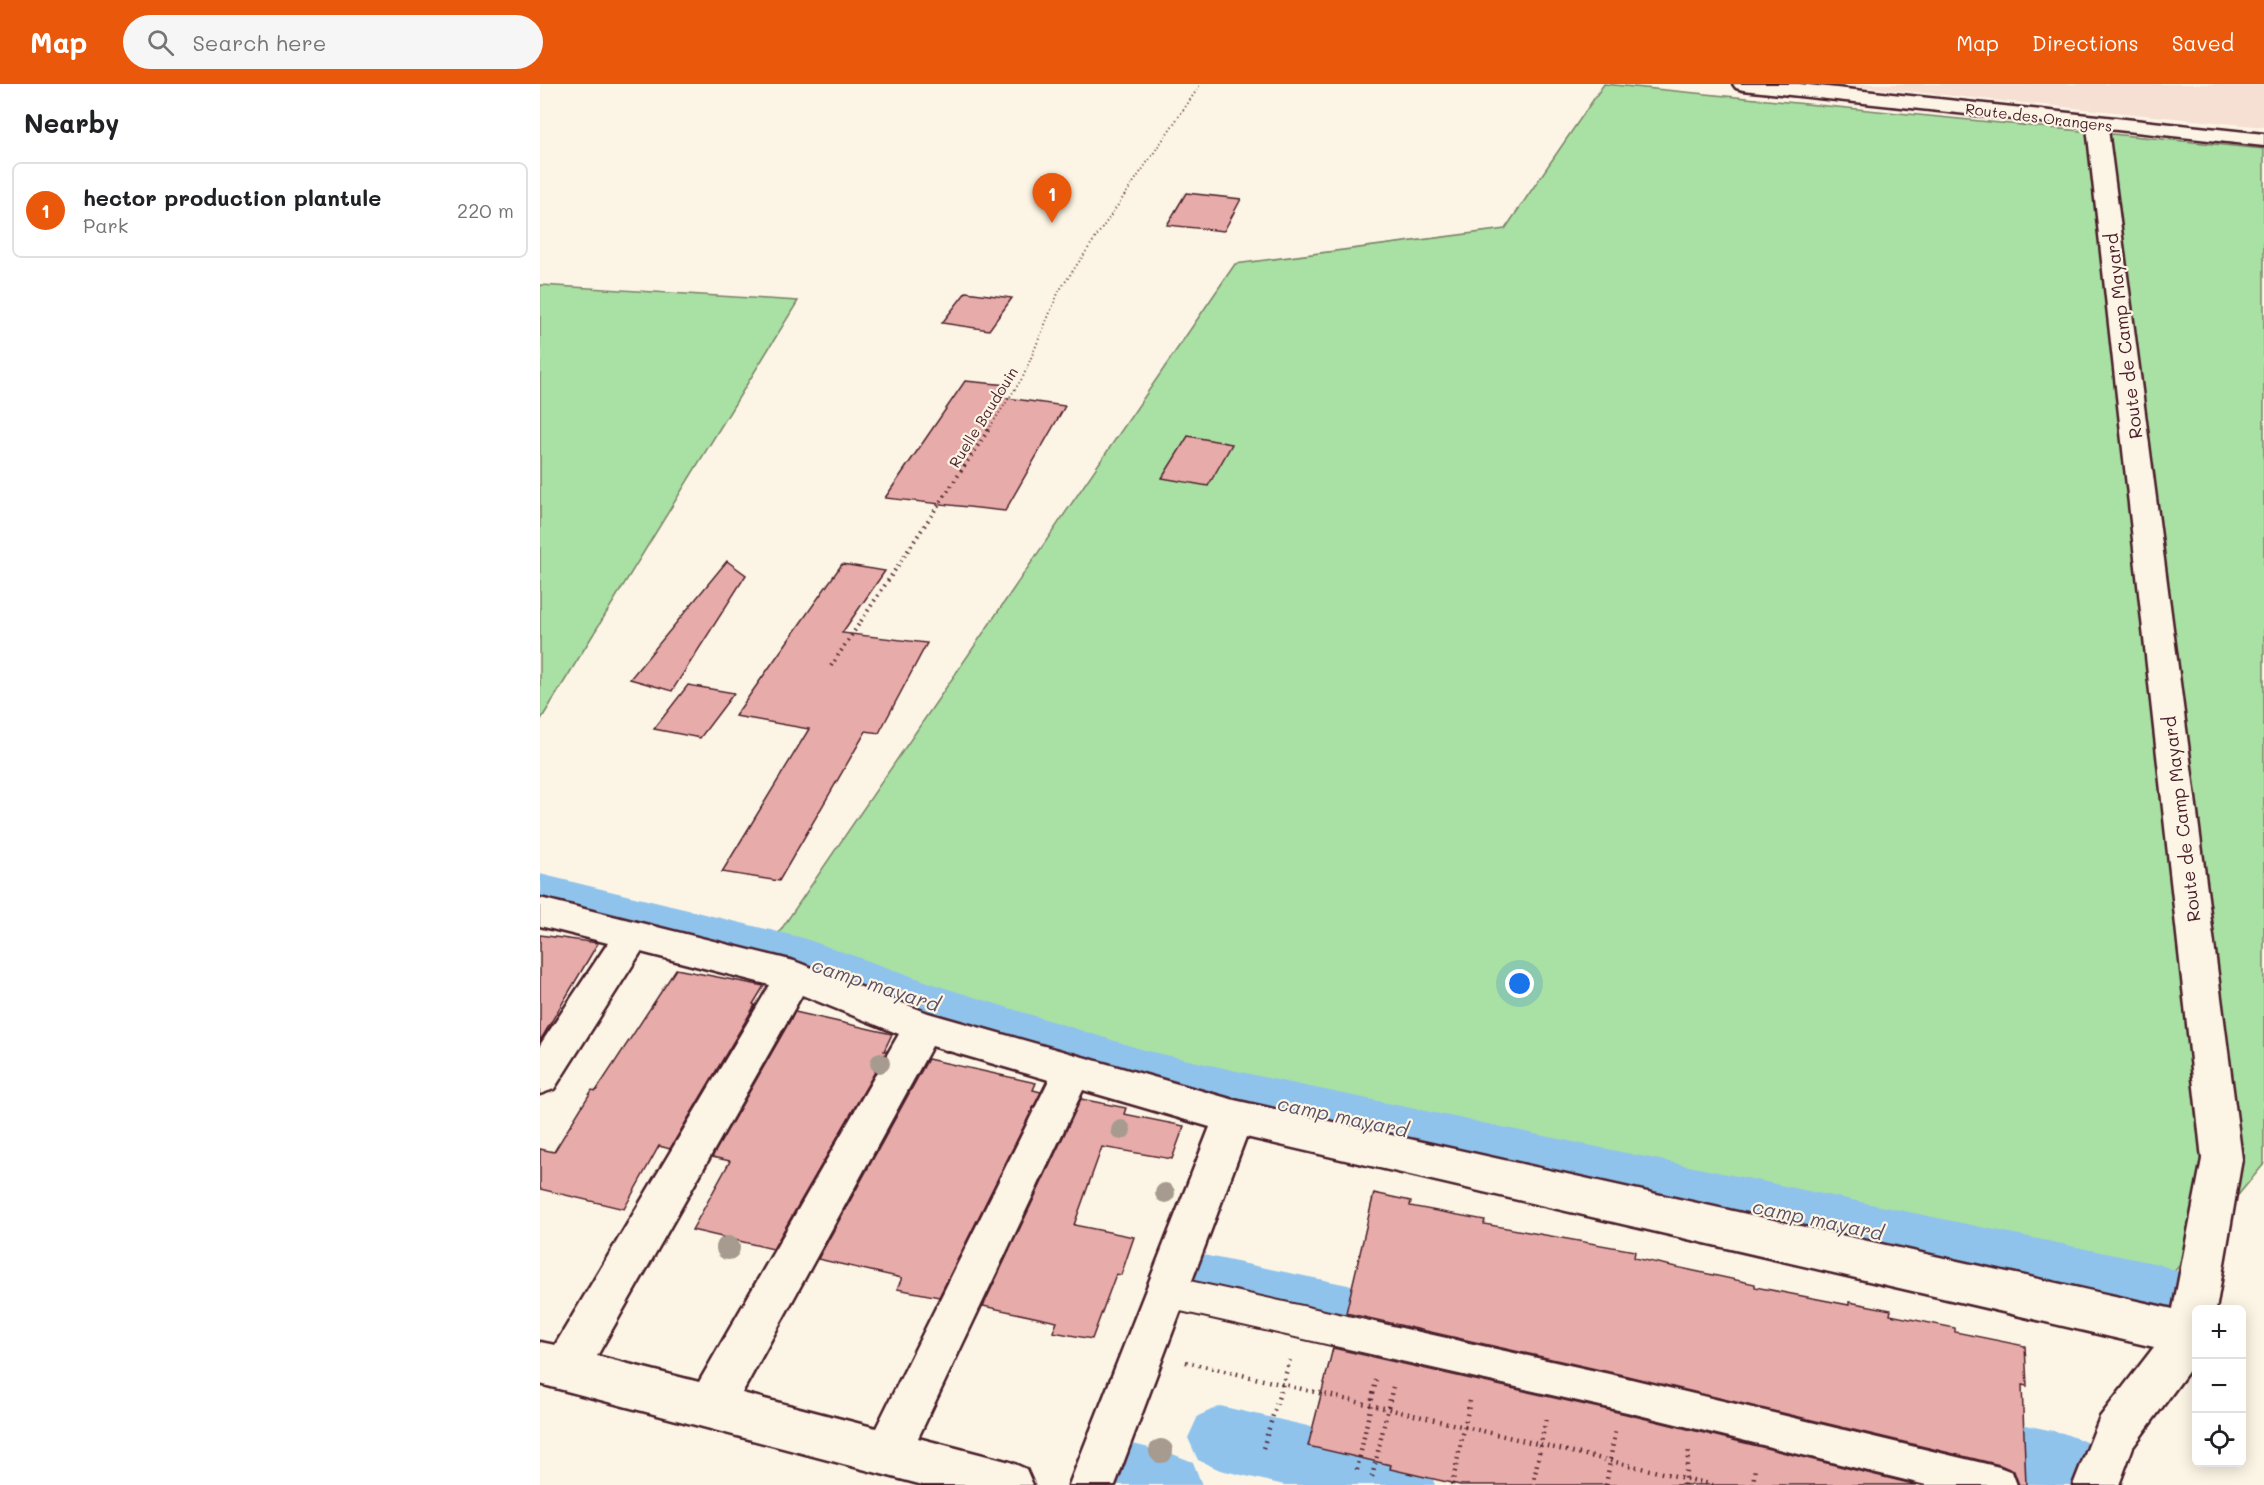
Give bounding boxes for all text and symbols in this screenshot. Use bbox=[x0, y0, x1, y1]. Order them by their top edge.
search box bbox=[123, 15, 543, 69]
text: Map bbox=[30, 24, 87, 60]
icon: search bbox=[144, 26, 177, 59]
text: Search here bbox=[192, 28, 326, 57]
text: Map bbox=[1956, 29, 1999, 56]
text: Directions bbox=[2032, 29, 2139, 56]
text: Saved bbox=[2172, 29, 2234, 56]
street label: Route des Orangers bbox=[1964, 98, 2114, 136]
text: Nearby bbox=[24, 106, 119, 140]
pin: 1 bbox=[1032, 174, 1072, 223]
text: hector production plantule bbox=[83, 183, 381, 212]
text: 1 bbox=[41, 197, 50, 223]
text: 220 m bbox=[457, 197, 514, 223]
text: Park bbox=[83, 212, 128, 238]
street label: Route de Camp Mayard bbox=[2098, 232, 2148, 440]
street label: Ruelle Baudouin bbox=[944, 363, 1022, 471]
street label: Route de Camp Mayard bbox=[2156, 715, 2206, 923]
water label: camp mayard bbox=[809, 951, 944, 1017]
your location bbox=[1505, 969, 1534, 998]
water label: camp mayard bbox=[1275, 1089, 1412, 1143]
water label: camp mayard bbox=[1750, 1192, 1887, 1246]
map controls bbox=[2192, 1305, 2246, 1467]
button: + bbox=[2192, 1305, 2246, 1359]
button: − bbox=[2192, 1359, 2246, 1413]
button: locate bbox=[2192, 1413, 2246, 1467]

